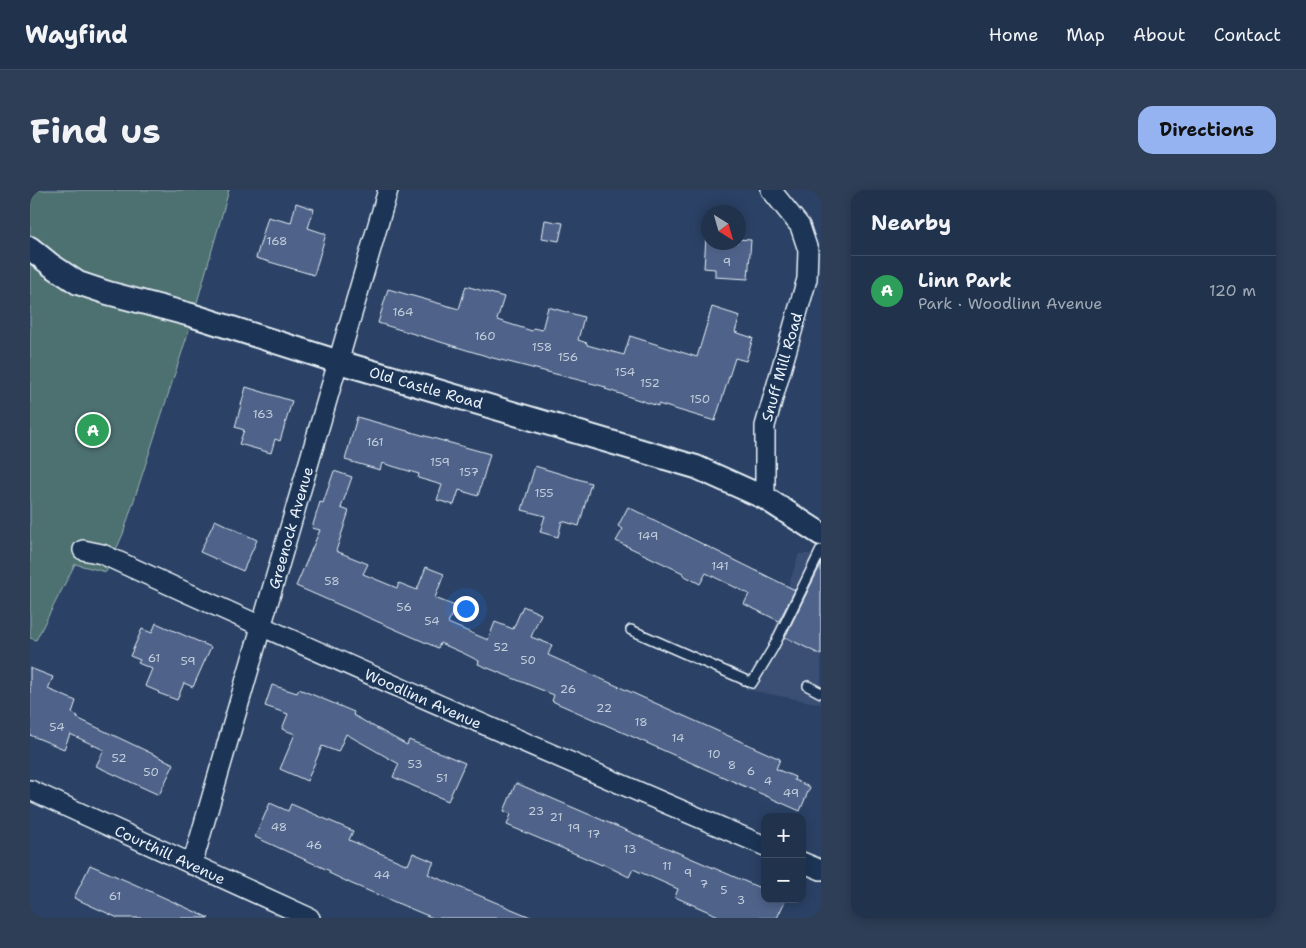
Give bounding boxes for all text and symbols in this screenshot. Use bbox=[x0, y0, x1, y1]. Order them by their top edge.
text: Wayfind bbox=[25, 19, 128, 51]
text: Home bbox=[989, 23, 1038, 47]
text: Map bbox=[1066, 23, 1105, 47]
text: About bbox=[1133, 23, 1186, 47]
text: Contact bbox=[1214, 23, 1281, 47]
button: Directions bbox=[1138, 106, 1276, 154]
text: Find us bbox=[30, 107, 161, 154]
north arrow bbox=[701, 205, 746, 250]
text: Nearby bbox=[871, 209, 951, 237]
house number: 168 bbox=[267, 233, 287, 249]
house number: 9 bbox=[723, 254, 731, 270]
text: Linn Park bbox=[918, 268, 1012, 293]
text: A bbox=[881, 280, 893, 301]
text: 120 m bbox=[1209, 280, 1256, 301]
text: Park · Woodlinn Avenue bbox=[918, 293, 1102, 314]
house number: 164 bbox=[393, 304, 413, 320]
street label: Snuff Mill Road bbox=[757, 310, 807, 424]
house number: 160 bbox=[474, 328, 496, 344]
house number: 158 bbox=[532, 339, 552, 355]
house number: 156 bbox=[558, 349, 578, 365]
street label: Old Castle Road bbox=[367, 362, 486, 414]
house number: 154 bbox=[615, 364, 635, 380]
house number: 152 bbox=[640, 375, 660, 391]
house number: 150 bbox=[690, 391, 710, 407]
house number: 163 bbox=[253, 406, 273, 422]
pin: A bbox=[77, 411, 109, 449]
house number: 161 bbox=[366, 434, 384, 450]
house number: 159 bbox=[430, 454, 450, 470]
street label: Greenock Avenue bbox=[264, 464, 318, 592]
house number: 157 bbox=[459, 464, 479, 480]
house number: 155 bbox=[534, 485, 554, 501]
house number: 149 bbox=[638, 528, 658, 544]
house number: 141 bbox=[711, 558, 729, 574]
house number: 58 bbox=[324, 573, 340, 589]
your location bbox=[453, 596, 479, 622]
house number: 56 bbox=[396, 599, 412, 615]
house number: 54 bbox=[424, 613, 440, 629]
house number: 52 bbox=[493, 639, 509, 655]
house number: 61 bbox=[148, 650, 160, 666]
house number: 50 bbox=[520, 652, 536, 668]
house number: 59 bbox=[180, 653, 196, 669]
street label: Woodlinn Avenue bbox=[361, 664, 485, 734]
house number: 26 bbox=[560, 681, 576, 697]
house number: 22 bbox=[596, 700, 612, 716]
house number: 18 bbox=[634, 714, 648, 730]
house number: 54 bbox=[49, 719, 65, 735]
house number: 14 bbox=[672, 730, 684, 746]
house number: 10 bbox=[707, 746, 721, 762]
house number: 52 bbox=[111, 750, 127, 766]
house number: 53 bbox=[407, 756, 423, 772]
house number: 8 bbox=[728, 757, 736, 773]
house number: 6 bbox=[747, 763, 755, 779]
house number: 50 bbox=[143, 764, 159, 780]
house number: 51 bbox=[436, 770, 448, 786]
house number: 4 bbox=[764, 773, 772, 789]
house number: 49 bbox=[783, 785, 799, 801]
house number: 23 bbox=[528, 803, 544, 819]
house number: 21 bbox=[550, 809, 562, 825]
map controls bbox=[761, 813, 806, 903]
button: + bbox=[761, 813, 806, 858]
house number: 48 bbox=[271, 819, 287, 835]
house number: 19 bbox=[568, 820, 580, 836]
street label: Courthill Avenue bbox=[112, 821, 228, 889]
house number: 17 bbox=[588, 826, 600, 842]
house number: 46 bbox=[306, 837, 322, 853]
house number: 13 bbox=[624, 841, 636, 857]
house number: 11 bbox=[662, 858, 672, 874]
button: − bbox=[761, 858, 806, 903]
house number: 9 bbox=[684, 865, 692, 881]
house number: 44 bbox=[374, 867, 390, 883]
house number: 7 bbox=[700, 876, 708, 892]
house number: 5 bbox=[720, 882, 728, 898]
house number: 61 bbox=[109, 888, 121, 904]
house number: 3 bbox=[737, 892, 745, 908]

